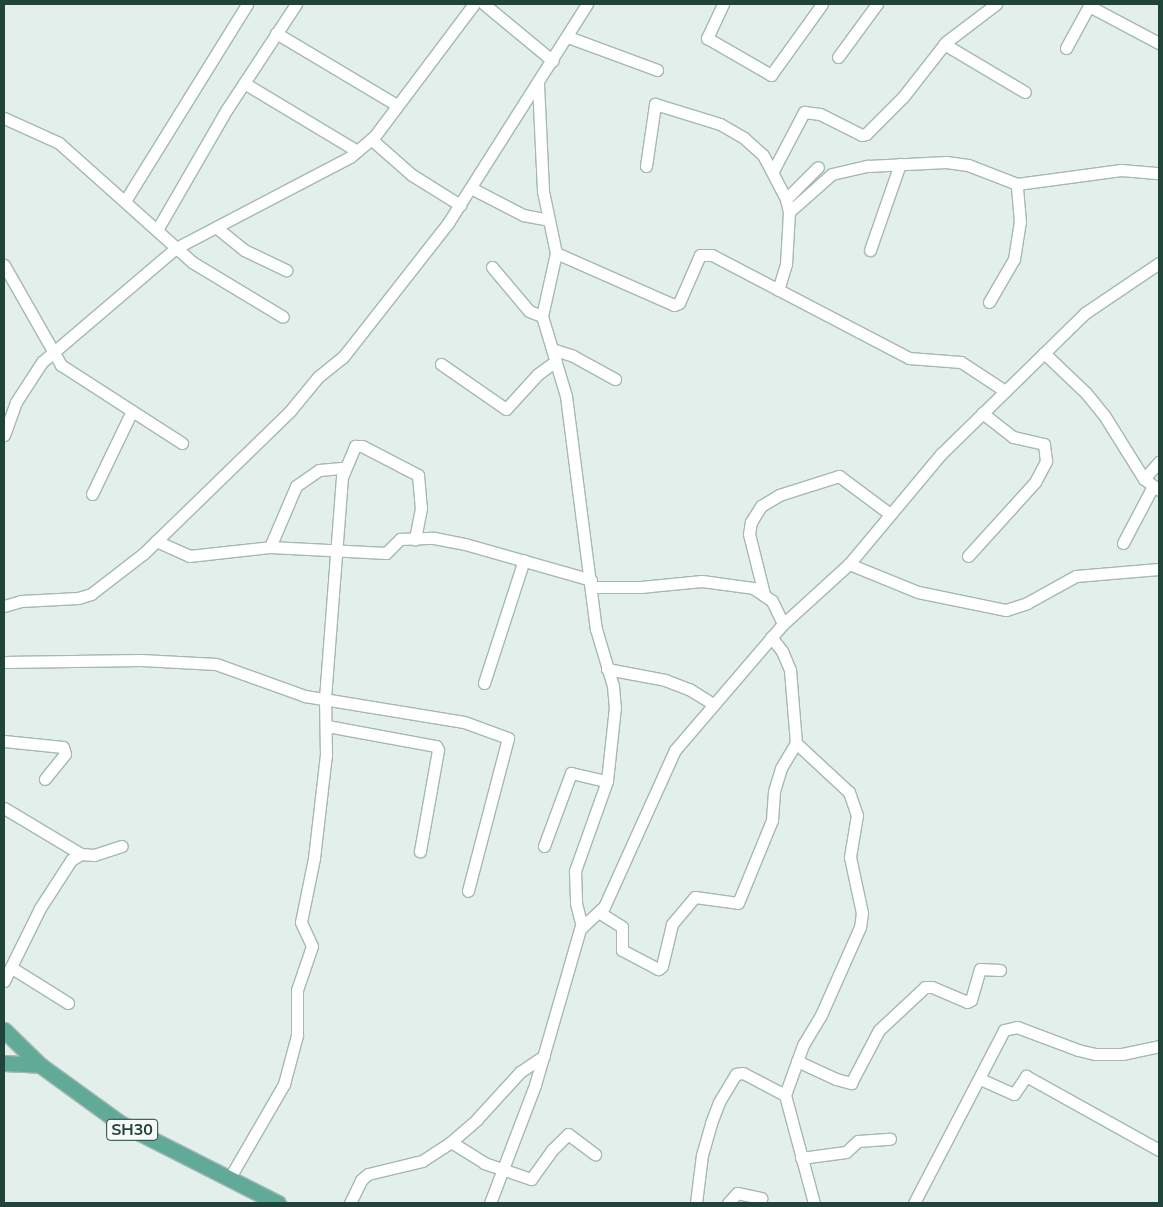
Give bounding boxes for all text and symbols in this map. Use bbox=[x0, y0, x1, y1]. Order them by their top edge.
road number: SH30 bbox=[106, 1116, 158, 1144]

